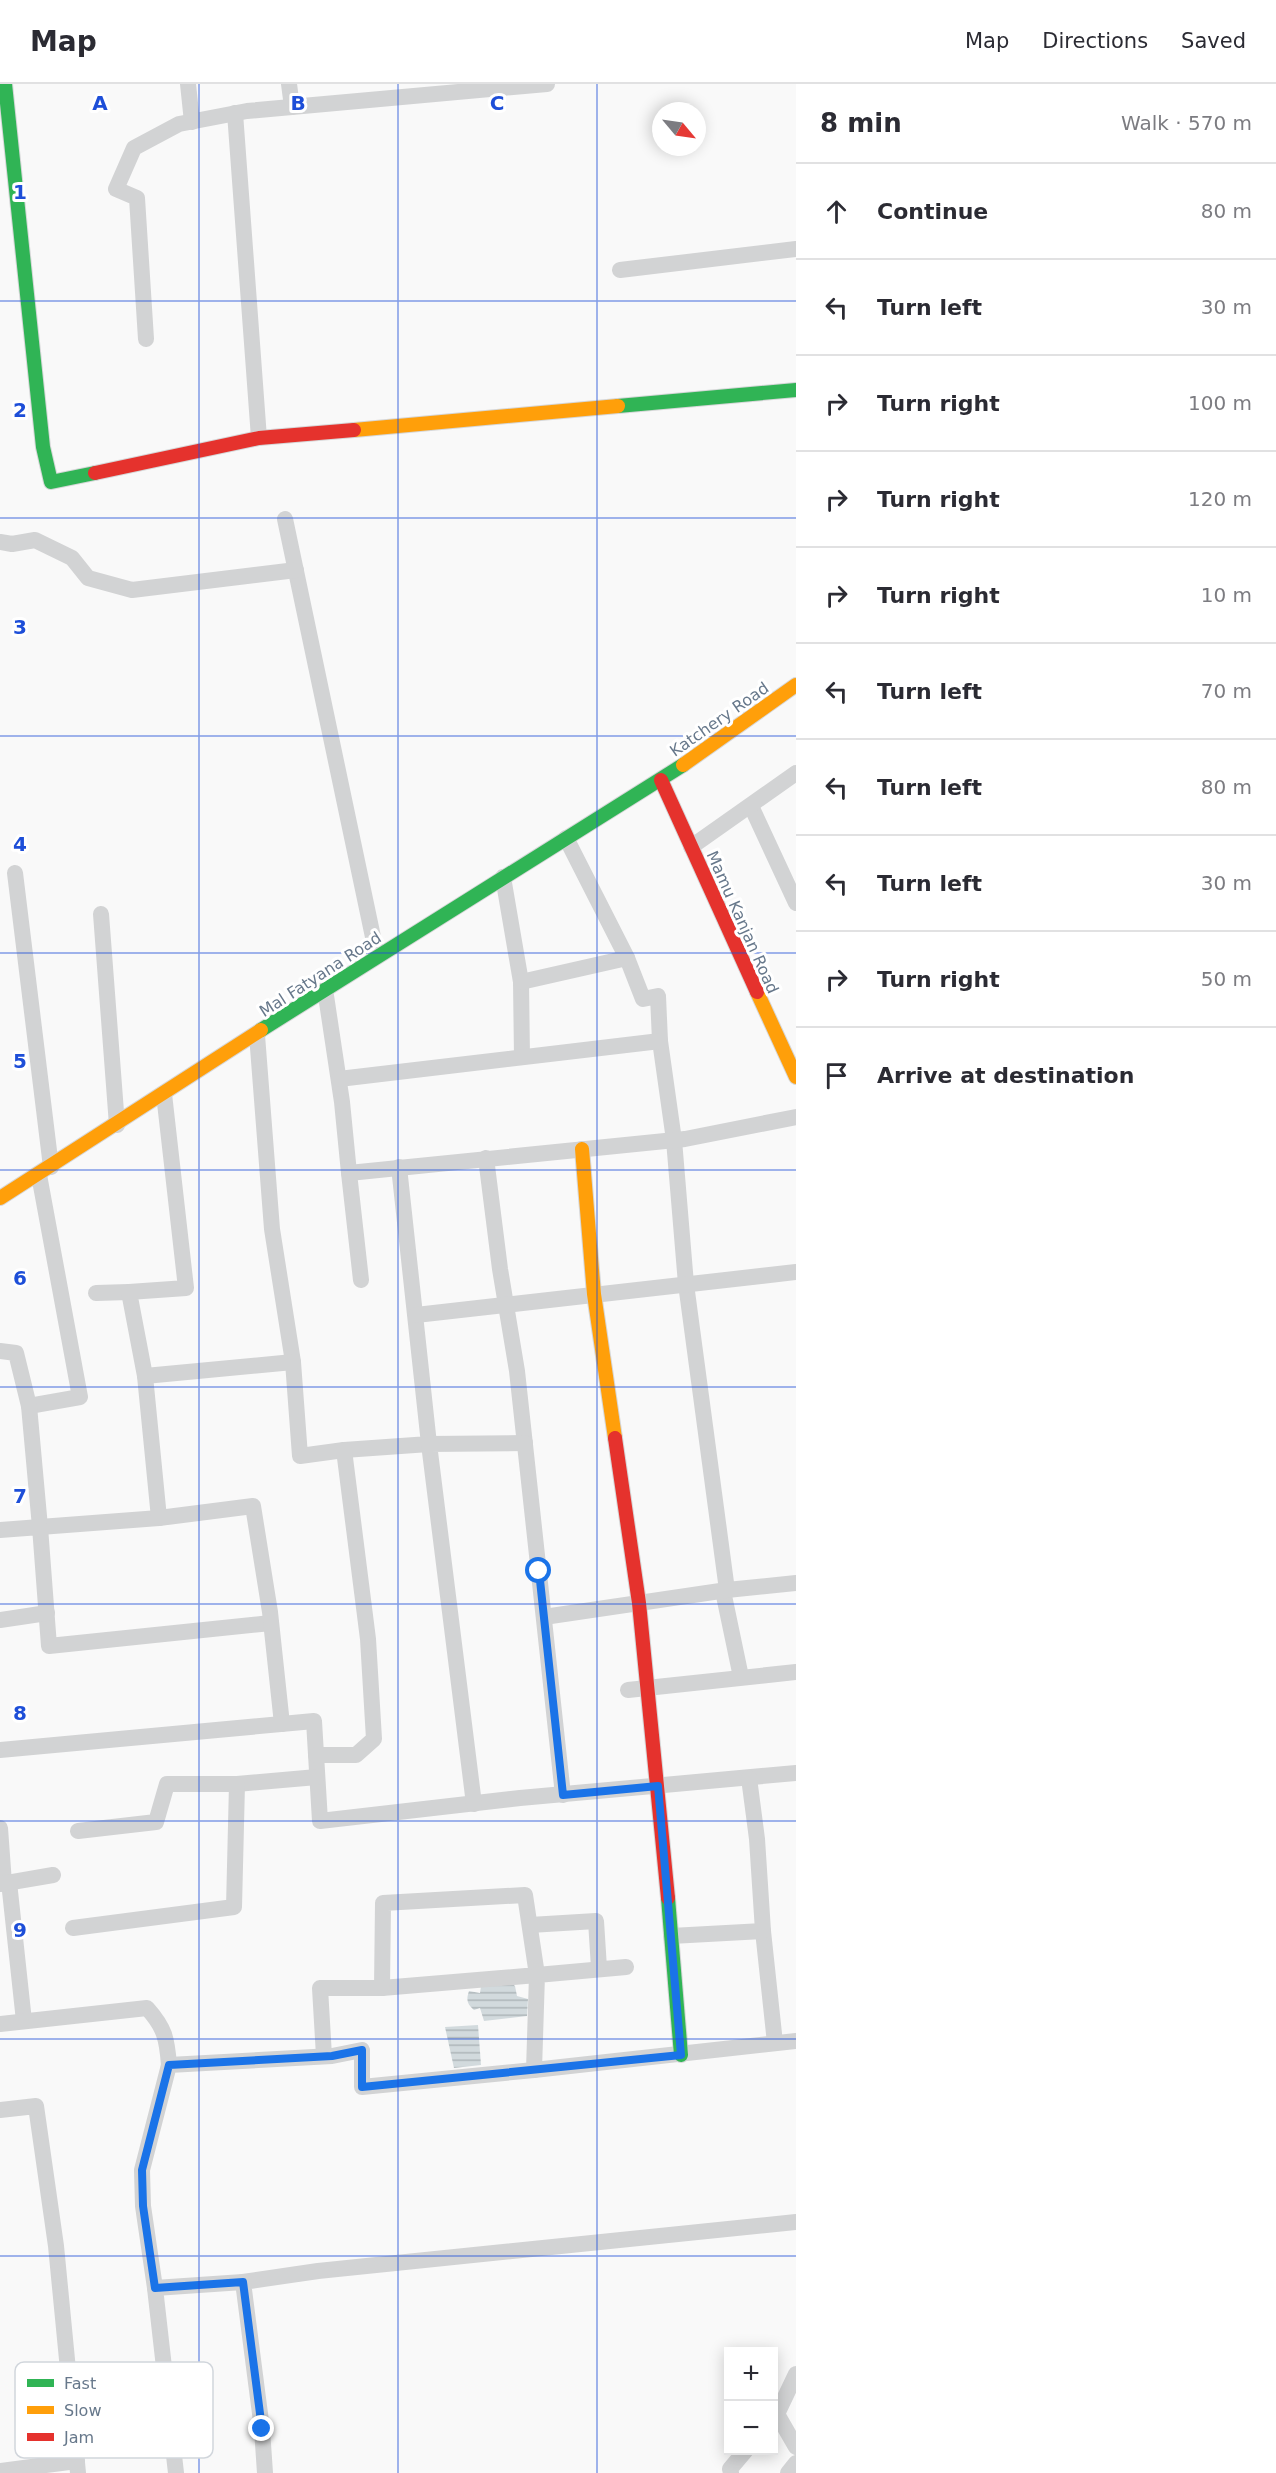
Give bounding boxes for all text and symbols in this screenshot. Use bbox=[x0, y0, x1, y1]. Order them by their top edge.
text: Map bbox=[30, 25, 97, 58]
text: Map bbox=[965, 29, 1009, 53]
text: Directions bbox=[1042, 29, 1148, 53]
text: Saved bbox=[1181, 29, 1246, 53]
text: A bbox=[92, 91, 108, 115]
text: B bbox=[290, 91, 306, 115]
text: C bbox=[490, 91, 504, 115]
north arrow bbox=[652, 102, 706, 156]
text: 8 min bbox=[820, 108, 902, 138]
text: Walk · 570 m bbox=[1121, 111, 1252, 135]
text: 1 bbox=[13, 180, 27, 204]
icon: ahead bbox=[820, 195, 853, 228]
text: Continue bbox=[877, 199, 988, 224]
text: 80 m bbox=[1201, 199, 1252, 223]
icon: left bbox=[820, 291, 853, 324]
text: Turn left bbox=[877, 295, 982, 320]
text: 30 m bbox=[1201, 295, 1252, 319]
icon: right bbox=[820, 387, 853, 420]
text: Turn right bbox=[877, 391, 1000, 416]
text: 100 m bbox=[1188, 391, 1252, 415]
text: 2 bbox=[13, 398, 27, 422]
icon: right bbox=[820, 483, 853, 516]
text: Turn right bbox=[877, 487, 1000, 512]
text: 120 m bbox=[1188, 487, 1252, 511]
icon: right bbox=[820, 579, 853, 612]
text: Turn right bbox=[877, 583, 1000, 608]
text: 10 m bbox=[1201, 583, 1252, 607]
text: 3 bbox=[13, 615, 27, 639]
icon: left bbox=[820, 675, 853, 708]
street label: Katchery Road bbox=[666, 678, 772, 761]
text: Turn left bbox=[877, 679, 982, 704]
text: 70 m bbox=[1201, 679, 1252, 703]
icon: left bbox=[820, 771, 853, 804]
text: Turn left bbox=[877, 775, 982, 800]
text: 80 m bbox=[1201, 775, 1252, 799]
text: 4 bbox=[13, 832, 27, 856]
street label: Mamu Kanjan Road bbox=[703, 848, 783, 997]
icon: left bbox=[820, 867, 853, 900]
text: Turn left bbox=[877, 871, 982, 896]
text: 30 m bbox=[1201, 871, 1252, 895]
street label: Mal Fatyana Road bbox=[256, 928, 385, 1021]
icon: right bbox=[820, 963, 853, 996]
text: Turn right bbox=[877, 967, 1000, 992]
text: 50 m bbox=[1201, 967, 1252, 991]
text: 5 bbox=[13, 1049, 27, 1073]
icon: arrive bbox=[820, 1059, 853, 1092]
text: Arrive at destination bbox=[877, 1063, 1134, 1088]
text: 6 bbox=[13, 1266, 27, 1290]
text: 7 bbox=[13, 1484, 27, 1508]
route start bbox=[525, 1557, 551, 1583]
text: 8 bbox=[13, 1701, 27, 1725]
text: 9 bbox=[13, 1918, 27, 1942]
map controls bbox=[724, 2347, 778, 2455]
button: + bbox=[724, 2347, 778, 2401]
legend bbox=[15, 2362, 213, 2458]
text: Fast bbox=[64, 2374, 96, 2393]
text: Slow bbox=[64, 2401, 101, 2420]
button: − bbox=[724, 2401, 778, 2455]
route end bbox=[248, 2415, 274, 2441]
text: Jam bbox=[63, 2428, 94, 2447]

